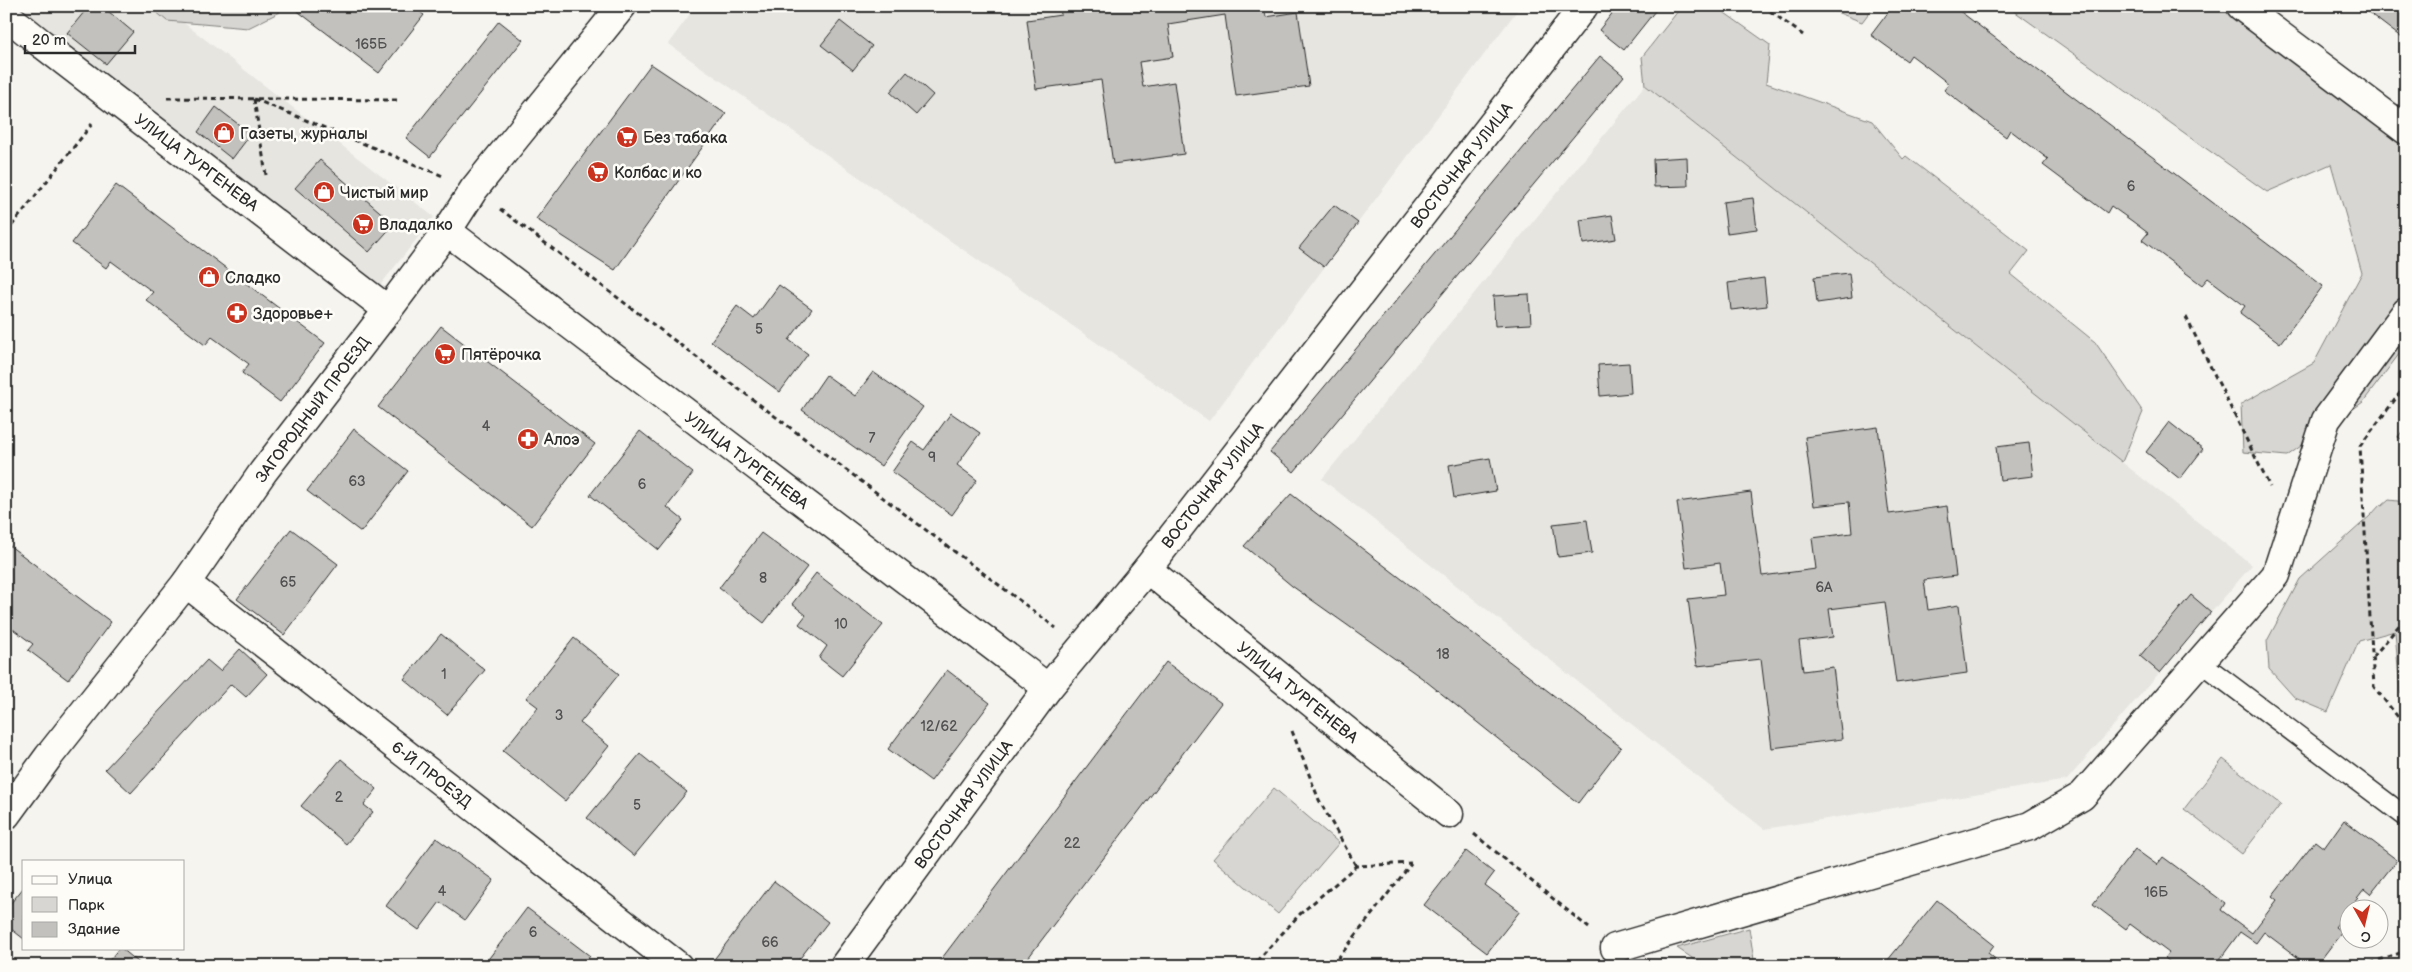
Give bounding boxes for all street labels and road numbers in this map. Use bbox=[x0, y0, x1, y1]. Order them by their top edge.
street label: ВОСТОЧНАЯ УЛИЦА bbox=[1407, 99, 1517, 233]
street label: УЛИЦА ТУРГЕНЕВА bbox=[130, 110, 262, 216]
street label: ЗАГОРОДНЫЙ ПРОЕЗД bbox=[252, 333, 374, 487]
street label: УЛИЦА ТУРГЕНЕВА bbox=[680, 408, 812, 514]
street label: ВОСТОЧНАЯ УЛИЦА bbox=[1158, 419, 1268, 553]
street label: УЛИЦА ТУРГЕНЕВА bbox=[1233, 639, 1362, 748]
street label: ВОСТОЧНАЯ УЛИЦА bbox=[911, 737, 1017, 873]
street label: 6-Й ПРОЕЗД bbox=[387, 738, 475, 812]

